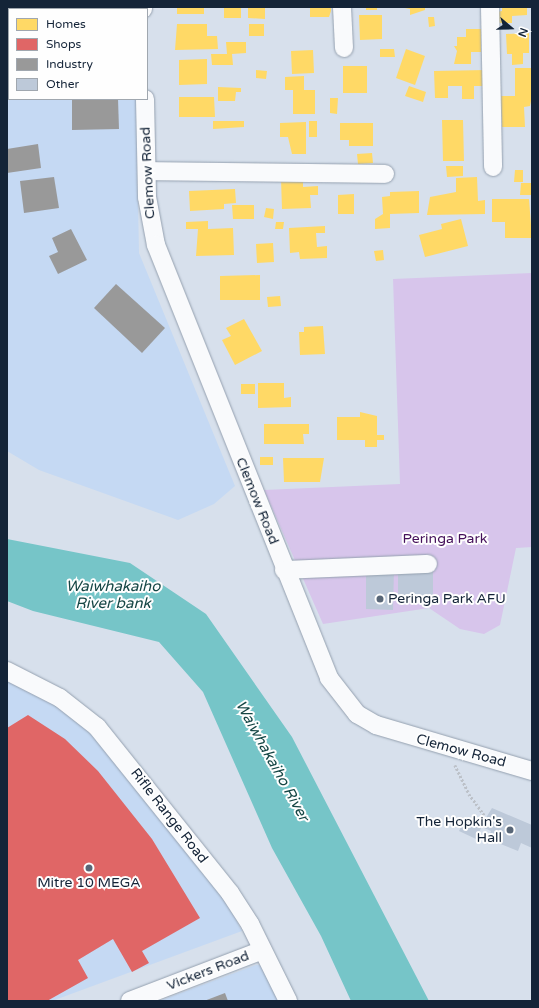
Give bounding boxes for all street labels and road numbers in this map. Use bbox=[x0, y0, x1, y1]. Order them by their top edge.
street label: Clemow Road bbox=[137, 126, 159, 220]
street label: Clemow Road bbox=[232, 455, 282, 547]
street label: Clemow Road bbox=[414, 731, 508, 771]
street label: Rifle Range Road bbox=[127, 765, 211, 867]
street label: Vickers Road bbox=[164, 948, 252, 994]

